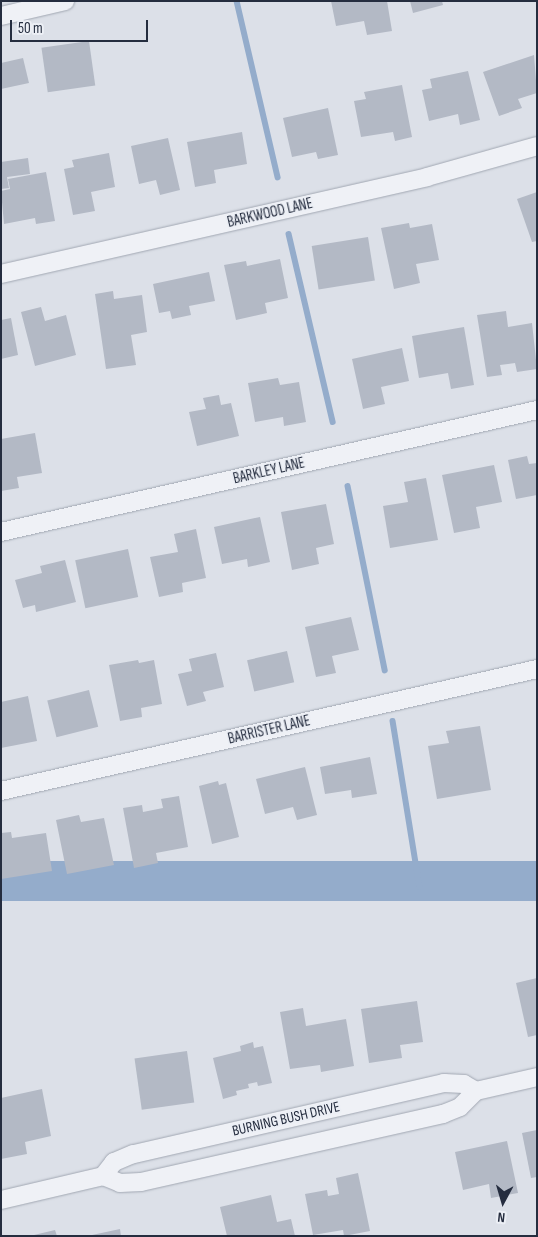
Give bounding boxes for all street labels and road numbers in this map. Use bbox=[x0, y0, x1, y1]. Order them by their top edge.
street label: BARKWOOD LANE bbox=[226, 194, 314, 232]
street label: BARKLEY LANE bbox=[231, 454, 307, 488]
street label: BARRISTER LANE bbox=[226, 712, 312, 748]
street label: BURNING BUSH DRIVE bbox=[230, 1098, 342, 1140]

